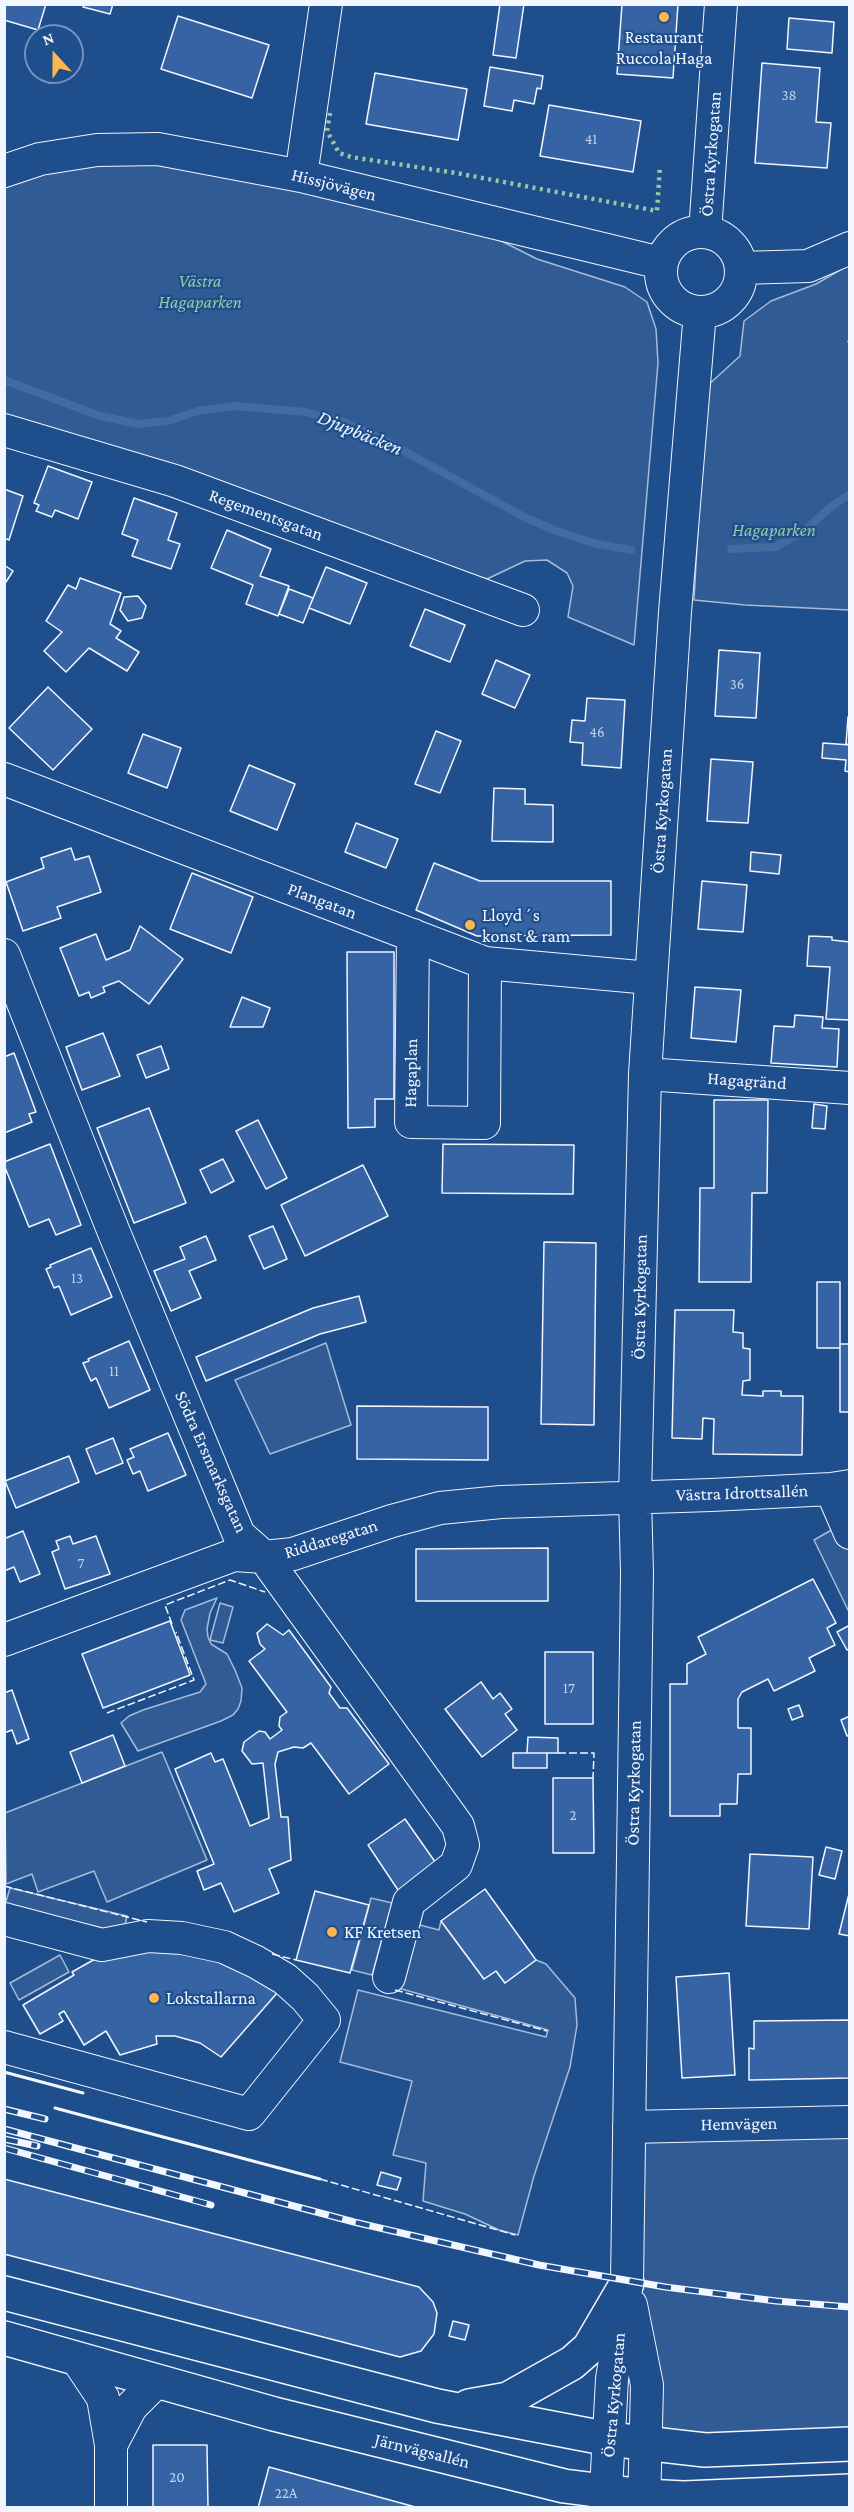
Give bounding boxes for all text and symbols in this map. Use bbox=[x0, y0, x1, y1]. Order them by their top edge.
marker: Restaurant Ruccola Haga bbox=[657, 10, 671, 24]
north arrow bbox=[24, 24, 84, 84]
place label: Restaurant Ruccola Haga bbox=[616, 26, 712, 68]
text: N bbox=[40, 29, 56, 48]
house number: 38 bbox=[781, 86, 797, 104]
street label: Östra Kyrkogatan bbox=[696, 91, 726, 217]
house number: 41 bbox=[585, 130, 597, 148]
street label: Hissjövägen bbox=[289, 164, 379, 206]
park label: Västra Hagaparken bbox=[158, 270, 242, 312]
water label: Djupbäcken bbox=[314, 405, 406, 461]
street label: Regementsgatan bbox=[206, 484, 326, 546]
park label: Hagaparken bbox=[732, 519, 816, 541]
house number: 36 bbox=[730, 675, 744, 693]
house number: 46 bbox=[589, 723, 605, 741]
street label: Östra Kyrkogatan bbox=[647, 748, 677, 874]
street label: Plangatan bbox=[284, 878, 360, 924]
place label: Lloyd´s konst & ram bbox=[482, 904, 570, 946]
marker: Lloyd´s konst & ram bbox=[463, 918, 477, 932]
street label: Hagaplan bbox=[400, 1038, 422, 1108]
street label: Hagagränd bbox=[707, 1067, 787, 1095]
street label: Östra Kyrkogatan bbox=[628, 1234, 652, 1360]
house number: 13 bbox=[71, 1269, 83, 1287]
house number: 11 bbox=[109, 1362, 119, 1380]
street label: Södra Ersmarksgatan bbox=[170, 1388, 252, 1536]
street label: Västra Idrottsallén bbox=[675, 1480, 809, 1506]
street label: Riddaregatan bbox=[282, 1515, 380, 1563]
house number: 7 bbox=[78, 1554, 84, 1572]
house number: 17 bbox=[563, 1679, 575, 1697]
street label: Östra Kyrkogatan bbox=[622, 1720, 646, 1846]
house number: 2 bbox=[569, 1806, 577, 1824]
place label: KF Kretsen bbox=[344, 1921, 421, 1943]
marker: KF Kretsen bbox=[325, 1925, 339, 1939]
place label: Lokstallarna bbox=[166, 1987, 256, 2009]
marker: Lokstallarna bbox=[147, 1991, 161, 2005]
street label: Hemvägen bbox=[700, 2113, 778, 2135]
street label: Östra Kyrkogatan bbox=[598, 2332, 630, 2458]
street label: Järnvägsallén bbox=[372, 2429, 472, 2473]
house number: 20 bbox=[169, 2468, 185, 2486]
house number: 22A bbox=[275, 2484, 297, 2502]

